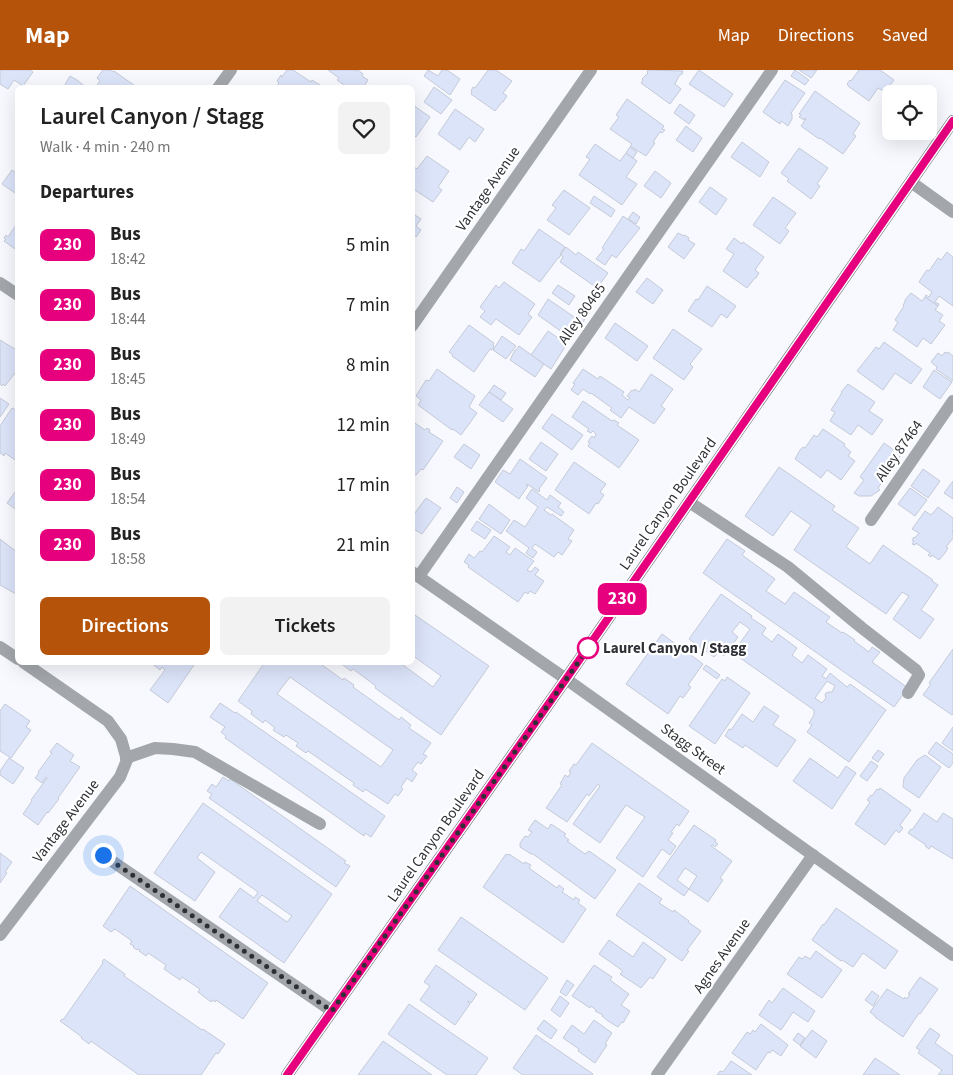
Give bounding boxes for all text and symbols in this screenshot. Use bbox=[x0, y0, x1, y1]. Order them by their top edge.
text: Map bbox=[25, 18, 70, 53]
text: Map bbox=[718, 23, 750, 48]
text: Directions bbox=[778, 23, 854, 48]
text: Saved bbox=[882, 23, 928, 48]
map controls bbox=[882, 85, 937, 140]
button: locate bbox=[882, 85, 937, 140]
text: Laurel Canyon / Stagg bbox=[40, 99, 264, 134]
button: heart bbox=[338, 102, 390, 154]
text: Walk · 4 min · 240 m bbox=[40, 136, 171, 158]
street label: Vantage Avenue bbox=[451, 142, 525, 236]
text: Departures bbox=[40, 179, 134, 206]
text: Bus bbox=[110, 221, 141, 248]
text: 230 bbox=[53, 232, 82, 257]
text: 5 min bbox=[346, 232, 390, 259]
text: 18:42 bbox=[110, 248, 146, 270]
street label: Alley 80465 bbox=[553, 279, 611, 349]
text: Bus bbox=[110, 281, 141, 308]
text: 230 bbox=[53, 292, 82, 317]
text: 7 min bbox=[346, 292, 390, 319]
text: 18:44 bbox=[110, 308, 146, 330]
text: Bus bbox=[110, 341, 141, 368]
text: 230 bbox=[53, 352, 82, 377]
text: 8 min bbox=[346, 352, 390, 379]
text: 18:45 bbox=[110, 368, 146, 390]
text: Bus bbox=[110, 401, 141, 428]
text: 230 bbox=[53, 412, 82, 437]
text: 12 min bbox=[336, 412, 390, 439]
street label: Alley 87464 bbox=[870, 416, 928, 486]
text: 18:49 bbox=[110, 428, 146, 450]
street label: Laurel Canyon Boulevard bbox=[614, 434, 722, 574]
text: Bus bbox=[110, 461, 141, 488]
text: 230 bbox=[53, 472, 82, 497]
text: 17 min bbox=[336, 472, 390, 499]
text: 18:54 bbox=[110, 488, 146, 510]
text: Bus bbox=[110, 521, 141, 548]
text: 230 bbox=[53, 532, 82, 557]
text: 21 min bbox=[336, 532, 390, 559]
text: 18:58 bbox=[110, 548, 146, 570]
line badge: 230 bbox=[593, 583, 651, 615]
text: 230 bbox=[608, 586, 636, 611]
button: Directions bbox=[40, 597, 210, 655]
button: Tickets bbox=[220, 597, 390, 655]
marker: Laurel Canyon / Stagg bbox=[577, 637, 599, 659]
place label: Laurel Canyon / Stagg bbox=[603, 638, 746, 659]
street label: Stagg Street bbox=[656, 718, 730, 780]
street label: Laurel Canyon Boulevard bbox=[382, 766, 490, 906]
street label: Vantage Avenue bbox=[28, 775, 104, 867]
your location bbox=[91, 843, 116, 868]
street label: Agnes Avenue bbox=[688, 914, 756, 998]

